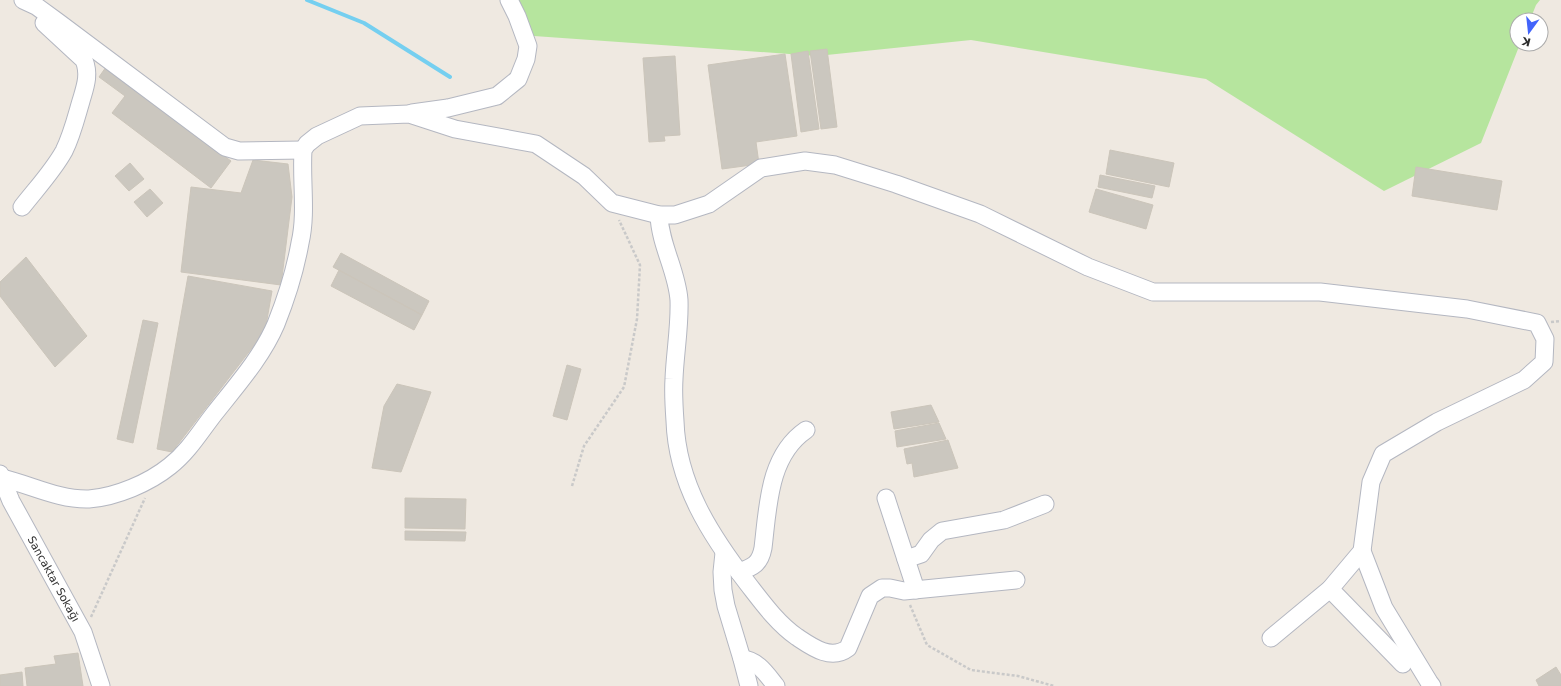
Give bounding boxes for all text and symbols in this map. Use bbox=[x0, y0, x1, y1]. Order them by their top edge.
north arrow bbox=[1509, 12, 1549, 52]
text: K bbox=[1520, 34, 1532, 49]
street label: Sancaktar Sokağı bbox=[25, 534, 82, 624]

